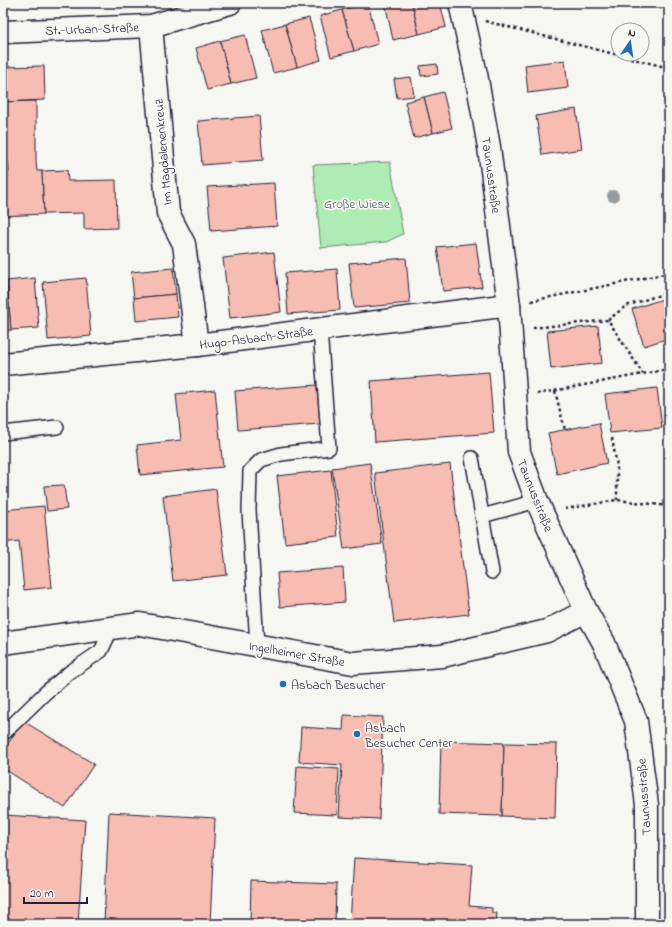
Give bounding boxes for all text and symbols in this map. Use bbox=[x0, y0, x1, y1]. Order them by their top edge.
street label: St.-Urban-Straße bbox=[45, 18, 140, 41]
north arrow bbox=[610, 22, 650, 62]
text: N bbox=[627, 25, 637, 42]
street label: Im Magdalenenkreuz bbox=[149, 97, 179, 206]
street label: Taunusstraße bbox=[476, 136, 505, 215]
park label: Große Wiese bbox=[324, 195, 390, 214]
street label: Hugo-Asbach-Straße bbox=[198, 322, 314, 356]
street label: Taunusstraße bbox=[511, 456, 558, 535]
street label: Ingelheimer Straße bbox=[247, 637, 346, 673]
place label: Asbach Besucher bbox=[291, 676, 386, 695]
marker: Asbach Besucher bbox=[278, 679, 288, 689]
place label: Asbach Besucher Center bbox=[364, 719, 453, 753]
marker: Asbach Besucher Center bbox=[352, 729, 362, 739]
street label: Taunusstraße bbox=[632, 758, 657, 836]
scale bar bbox=[24, 879, 87, 905]
text: 20 m bbox=[30, 885, 53, 903]

